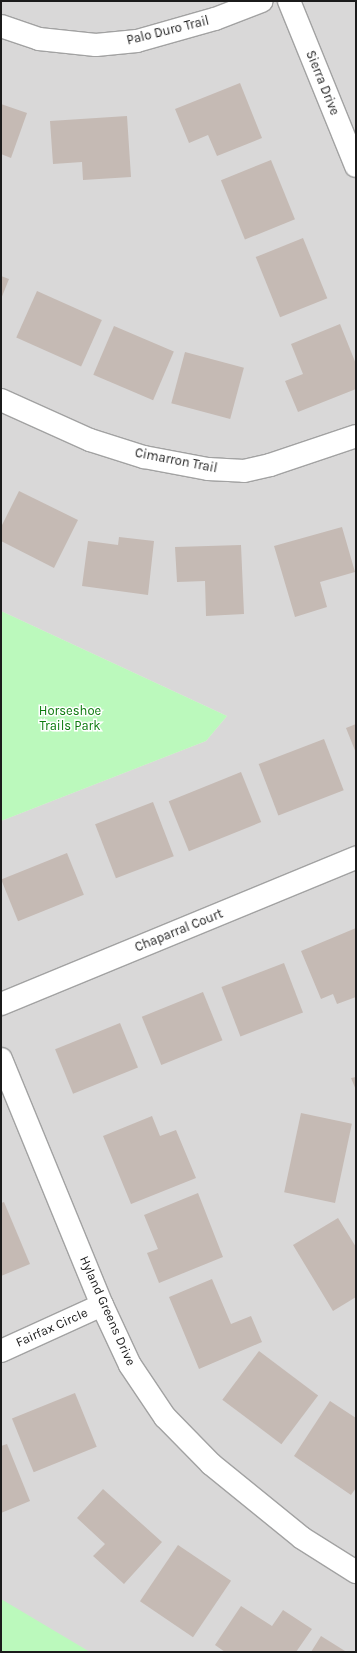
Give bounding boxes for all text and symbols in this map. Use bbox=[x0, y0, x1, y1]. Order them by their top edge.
street label: Palo Duro Trail bbox=[125, 13, 211, 49]
street label: Sierra Drive bbox=[302, 48, 342, 118]
street label: Cimarron Trail bbox=[134, 445, 218, 477]
park label: Horseshoe Trails Park bbox=[39, 704, 101, 735]
street label: Chaparral Court bbox=[133, 906, 225, 956]
street label: Hyland Greens Drive bbox=[76, 1254, 138, 1368]
street label: Fairfax Circle bbox=[14, 1305, 90, 1351]

